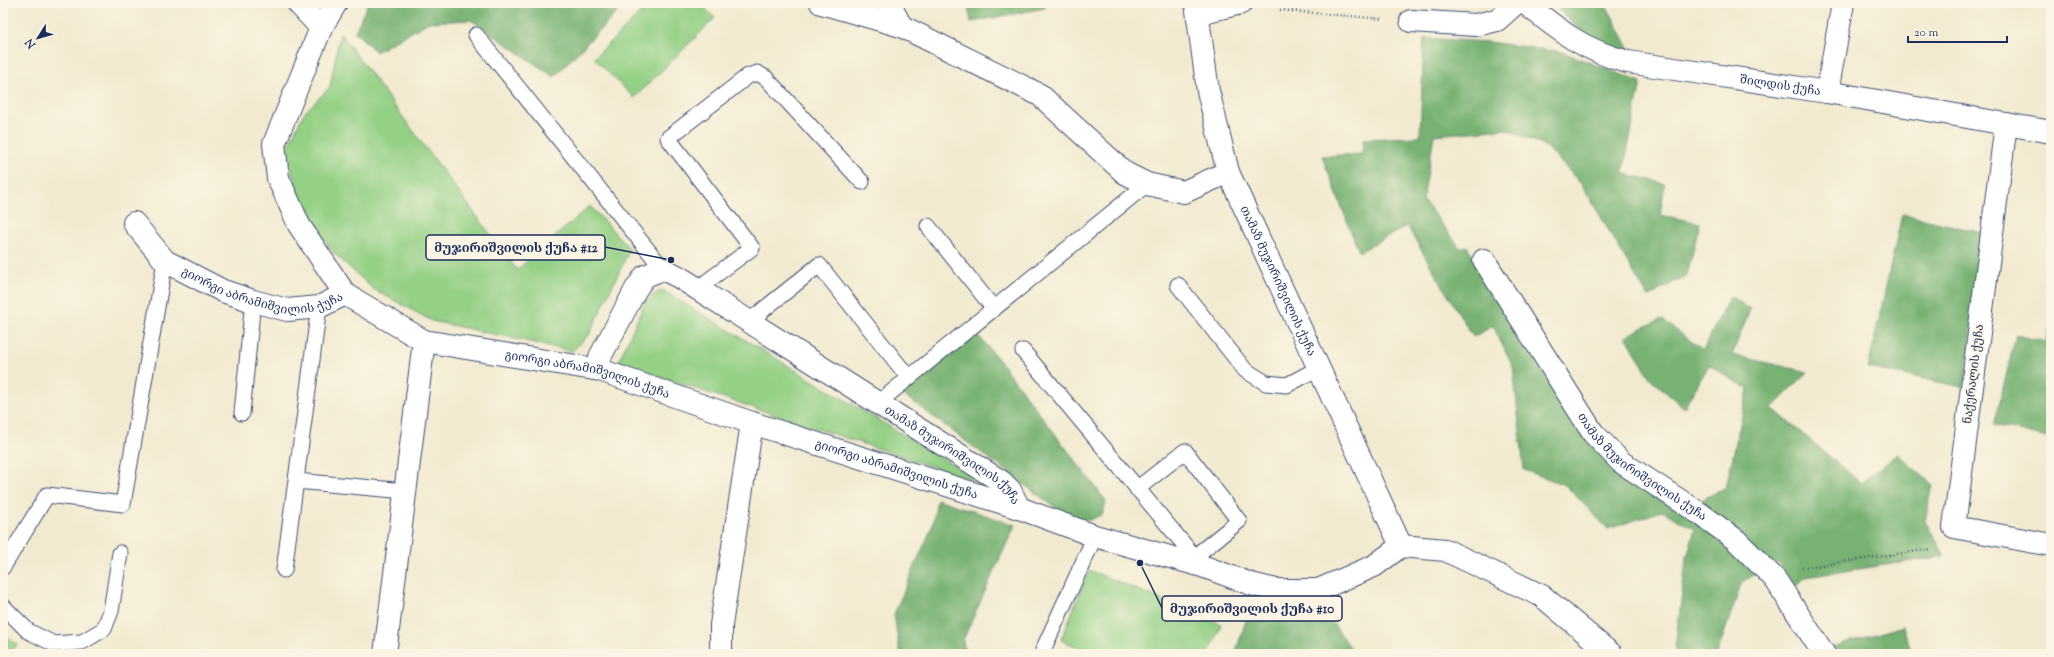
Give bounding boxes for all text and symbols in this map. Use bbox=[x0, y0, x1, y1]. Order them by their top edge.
north arrow bbox=[18, 18, 58, 58]
scale bar bbox=[1908, 18, 2007, 44]
text: 20 m bbox=[1914, 24, 1939, 42]
text: N bbox=[22, 35, 40, 53]
street label: შილდის ქუჩა bbox=[1739, 71, 1822, 101]
street label: თამაზ მუჯირიშვილის ქუჩა bbox=[1235, 203, 1320, 359]
callout: მუჯირიშვილის ქუჩა #12 bbox=[426, 235, 605, 260]
text: მუჯირიშვილის ქუჩა #12 bbox=[434, 240, 599, 258]
street label: გიორგი აბრამიშვილის ქუჩა bbox=[178, 263, 346, 320]
street label: ნაქერალის ქუჩა bbox=[1959, 323, 1989, 425]
street label: გიორგი აბრამიშვილის ქუჩა bbox=[504, 346, 672, 404]
street label: თამაზ მუჯირიშვილის ქუჩა bbox=[880, 402, 1024, 508]
street label: თამაზ მუჯირიშვილის ქუჩა bbox=[1573, 410, 1710, 526]
street label: გიორგი აბრამიშვილის ქუჩა bbox=[813, 436, 980, 504]
callout: მუჯირიშვილის ქუჩა #10 bbox=[1162, 596, 1342, 621]
text: მუჯირიშვილის ქუჩა #10 bbox=[1170, 601, 1334, 619]

